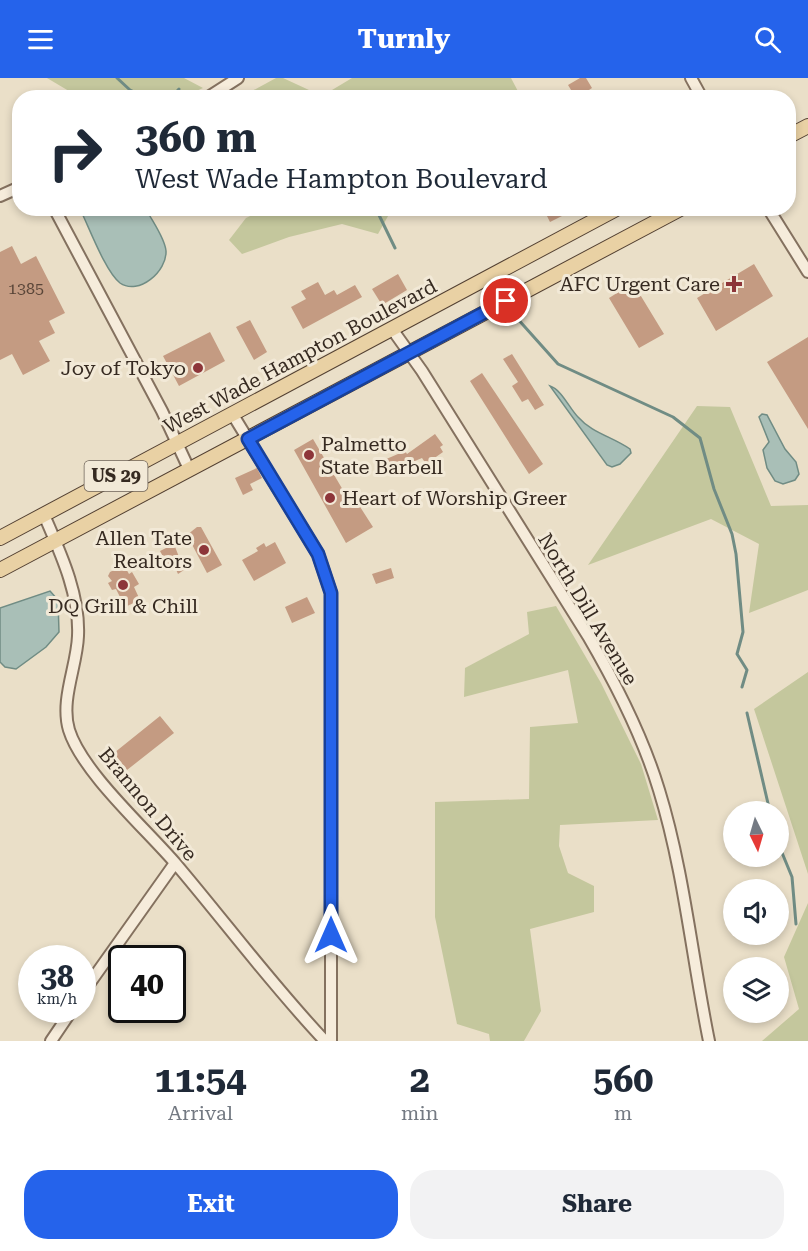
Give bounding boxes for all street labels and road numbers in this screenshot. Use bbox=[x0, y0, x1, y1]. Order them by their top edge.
street label: West Wade Hampton Boulevard bbox=[159, 274, 441, 438]
road number: US 29 bbox=[84, 461, 148, 491]
street label: North Dill Avenue bbox=[533, 529, 643, 689]
street label: Brannon Drive bbox=[94, 742, 202, 866]

